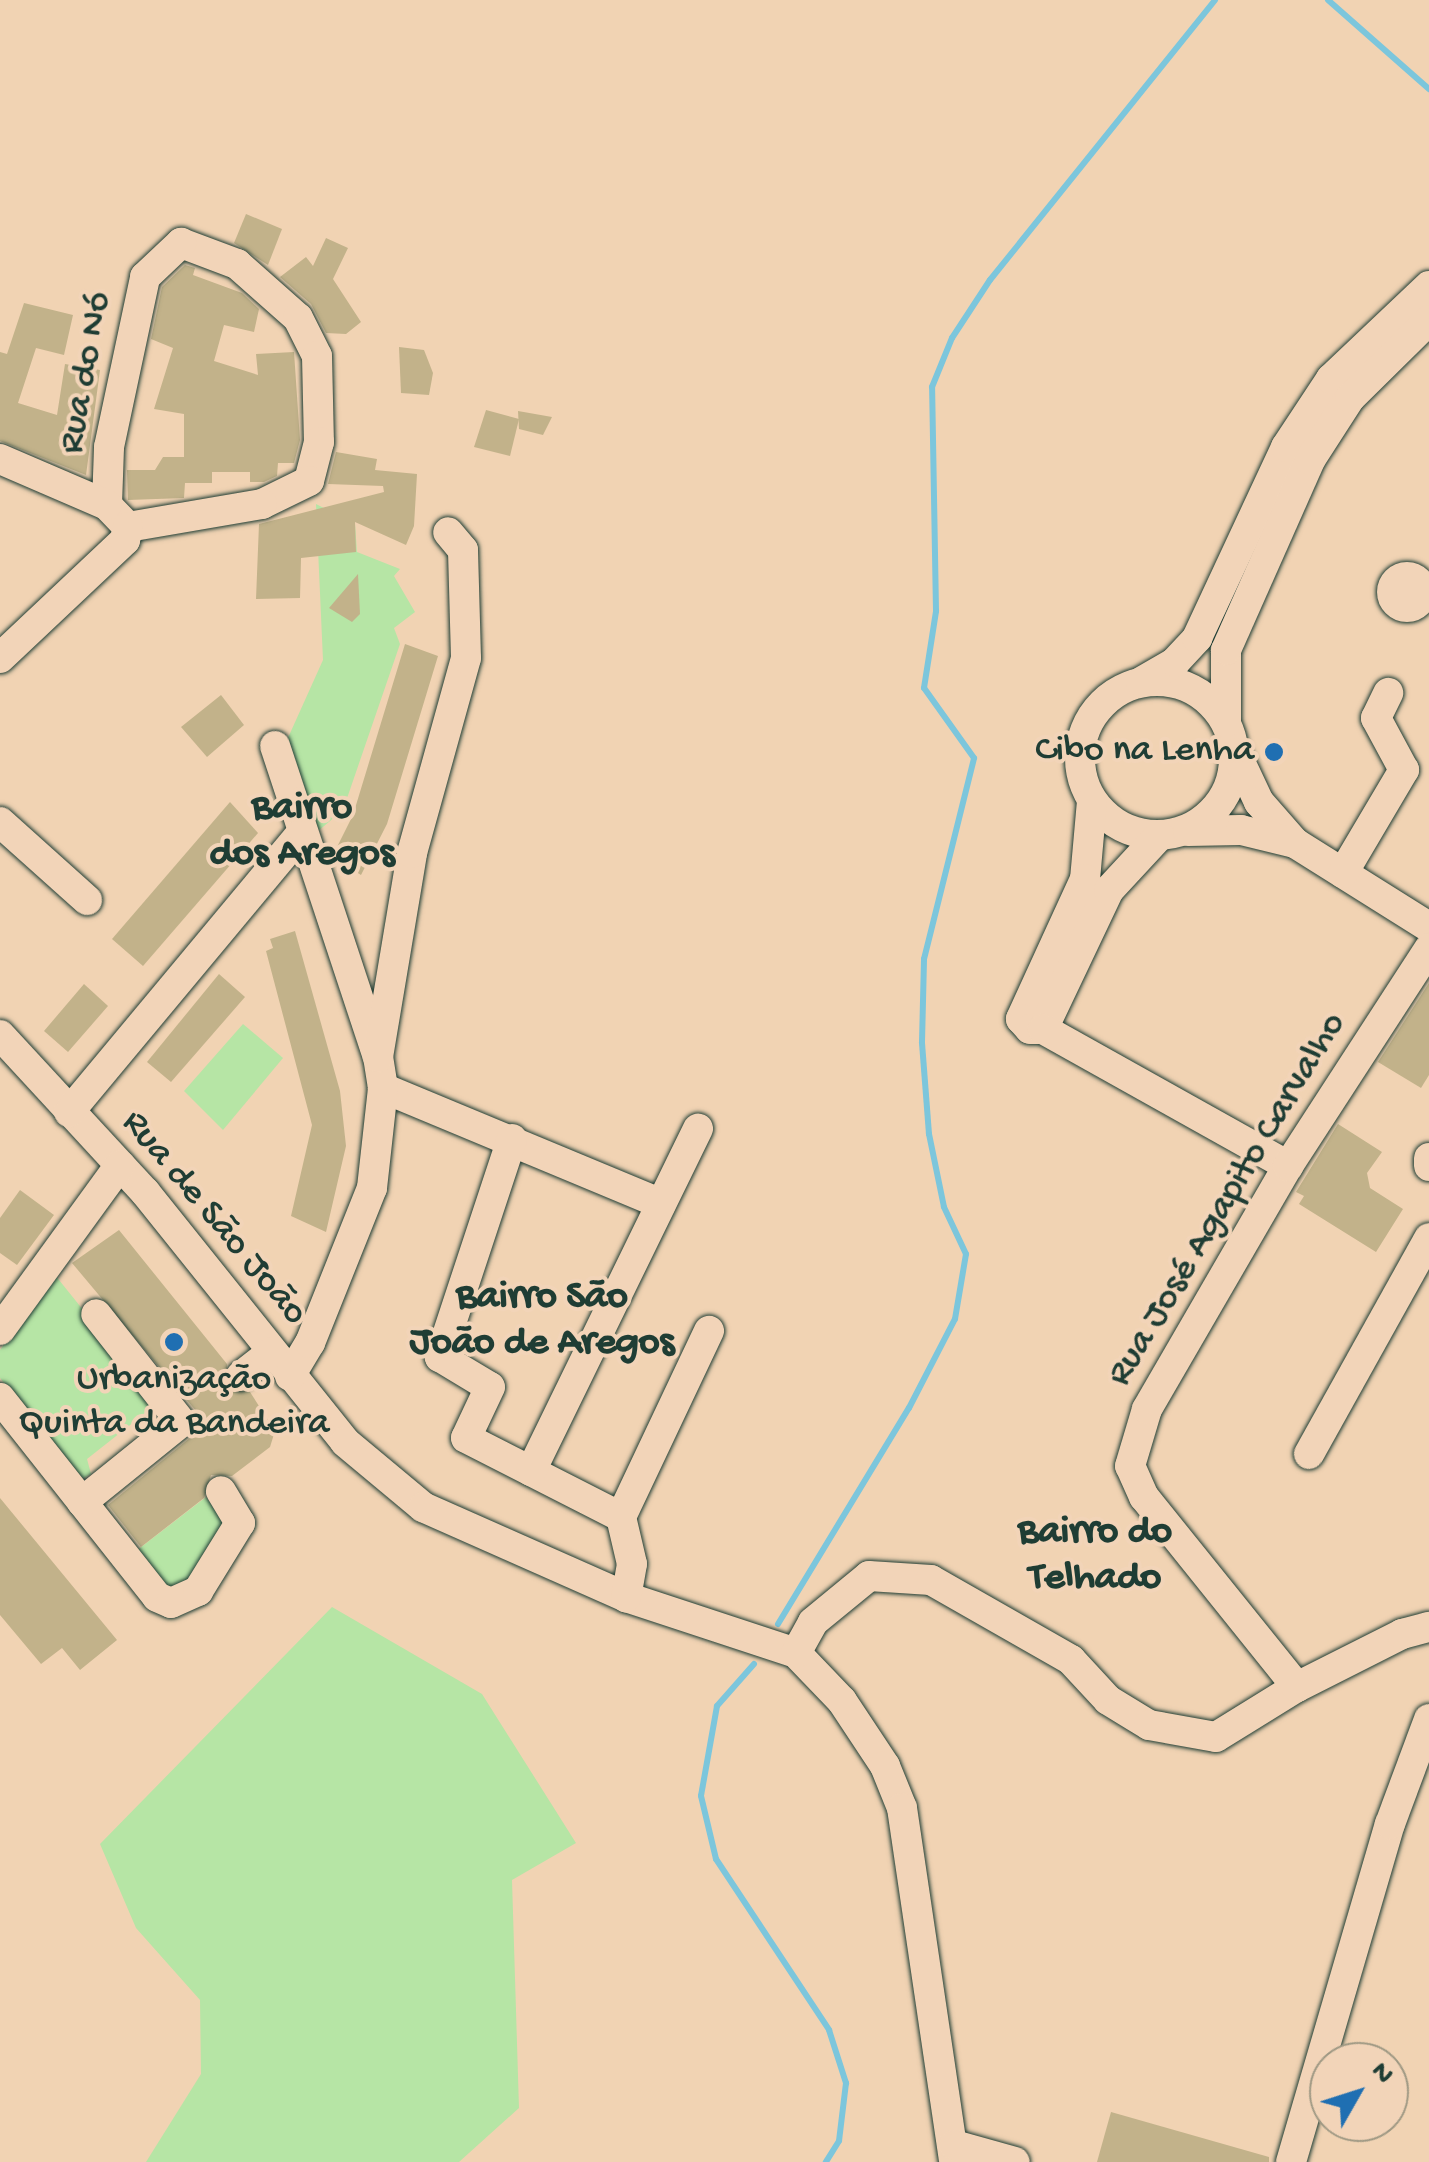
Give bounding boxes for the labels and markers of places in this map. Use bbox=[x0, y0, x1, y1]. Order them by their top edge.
place label: Cibo na Lenha bbox=[1035, 729, 1254, 775]
marker: Cibo na Lenha bbox=[1263, 741, 1285, 763]
marker: Urbanização Quinta da Bandeira bbox=[163, 1331, 185, 1353]
place label: Urbanização Quinta da Bandeira bbox=[19, 1358, 329, 1448]

